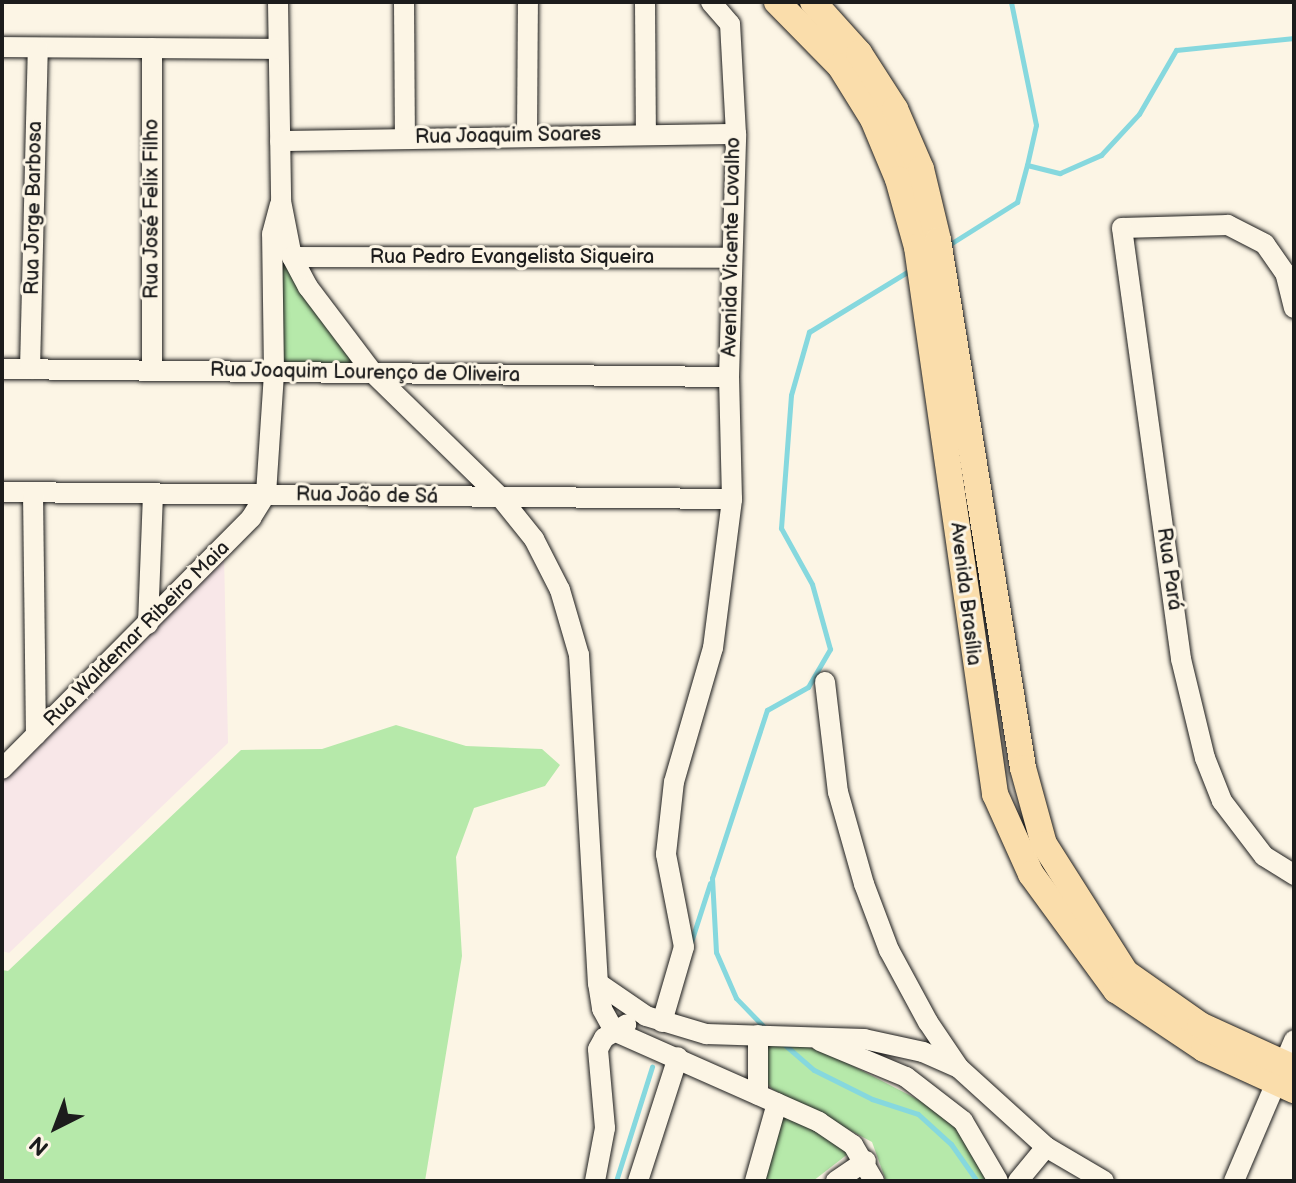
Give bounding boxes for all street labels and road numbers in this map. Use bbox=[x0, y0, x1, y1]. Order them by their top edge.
street label: Rua José Felix Filho bbox=[140, 118, 164, 300]
street label: Rua Jorge Barbosa bbox=[20, 120, 48, 296]
street label: Rua Joaquim Soares bbox=[414, 122, 602, 150]
street label: Avenida Vicente Lovalho bbox=[718, 137, 746, 357]
street label: Rua Pedro Evangelista Siqueira bbox=[370, 245, 654, 269]
street label: Rua Joaquim Lourenço de Oliveira bbox=[209, 358, 521, 388]
street label: Rua João de Sá bbox=[295, 483, 439, 509]
street label: Avenida Brasília bbox=[944, 521, 986, 667]
street label: Rua Pará bbox=[1151, 526, 1187, 612]
street label: Rua Waldemar Ribeiro Maia bbox=[39, 536, 235, 732]

